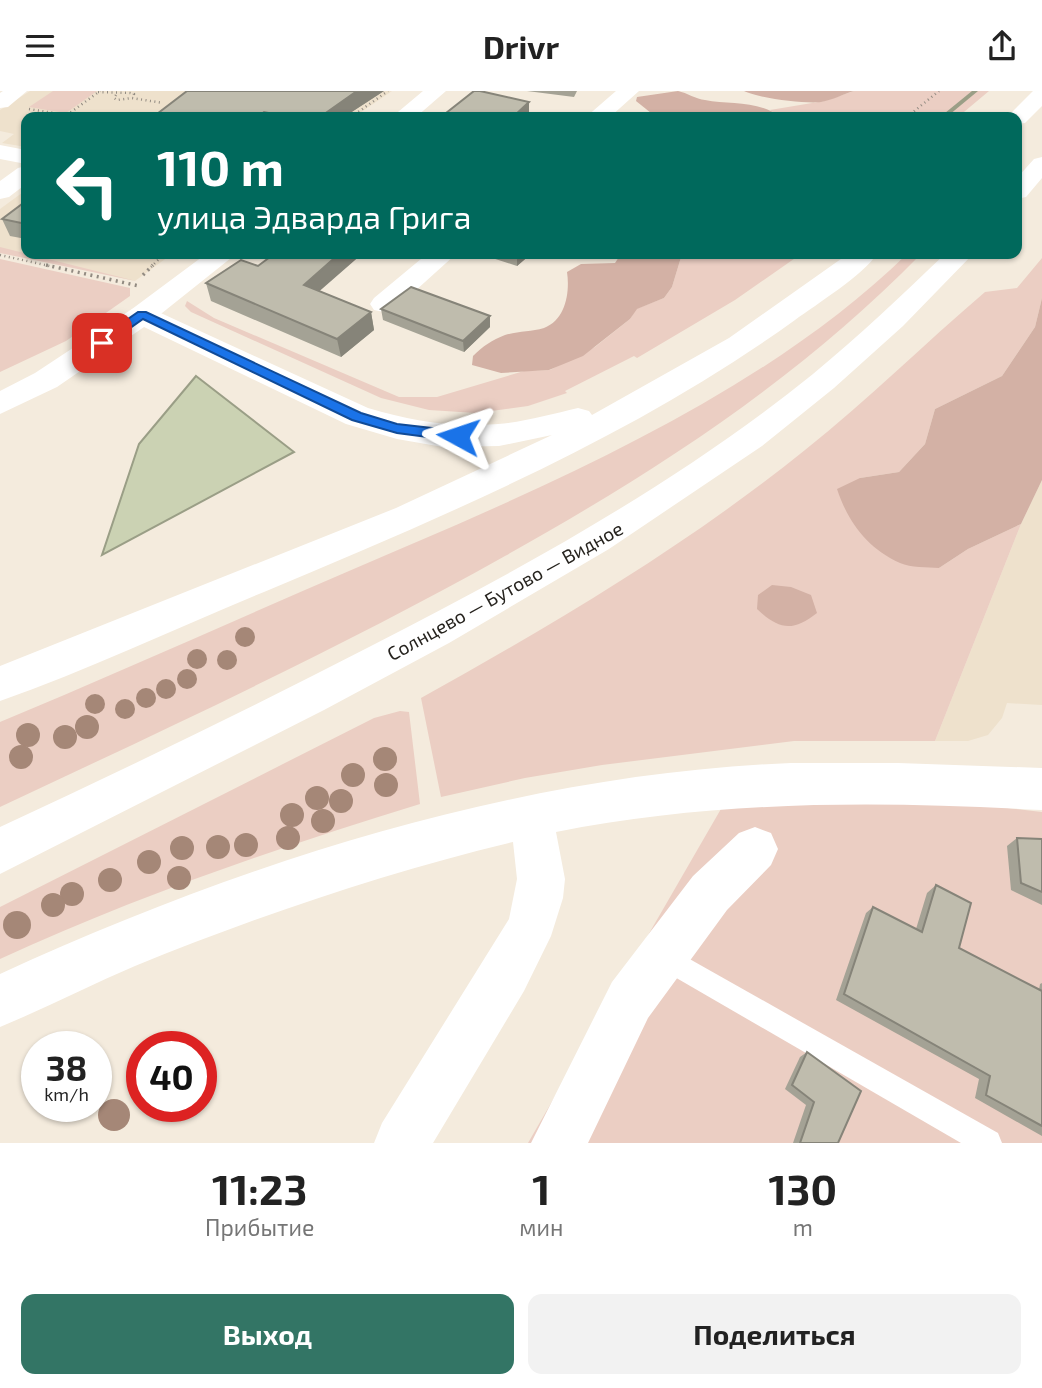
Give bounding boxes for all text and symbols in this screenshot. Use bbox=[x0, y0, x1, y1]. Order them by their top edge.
icon: menu bbox=[21, 27, 59, 65]
text: Drivr bbox=[483, 27, 559, 65]
icon: share bbox=[983, 27, 1021, 65]
text: 110 m bbox=[157, 137, 284, 196]
icon: left bbox=[42, 140, 133, 231]
text: улица Эдварда Грига bbox=[157, 197, 471, 235]
pin bbox=[72, 313, 132, 373]
icon: arrive bbox=[83, 324, 121, 362]
position arrow bbox=[421, 399, 495, 473]
street label: Солнцево — Бутово — Видное bbox=[383, 516, 627, 666]
speed limit sign: 40 bbox=[126, 1031, 217, 1122]
text: 38 bbox=[46, 1046, 87, 1088]
text: km/h bbox=[44, 1083, 89, 1105]
text: 11:23 bbox=[212, 1163, 307, 1213]
text: 1 bbox=[532, 1163, 550, 1213]
text: 130 bbox=[768, 1163, 837, 1213]
text: Прибытие bbox=[205, 1213, 314, 1241]
text: мин bbox=[519, 1213, 563, 1241]
text: m bbox=[793, 1213, 813, 1241]
button: Выход bbox=[21, 1294, 514, 1374]
button: Поделиться bbox=[528, 1294, 1021, 1374]

